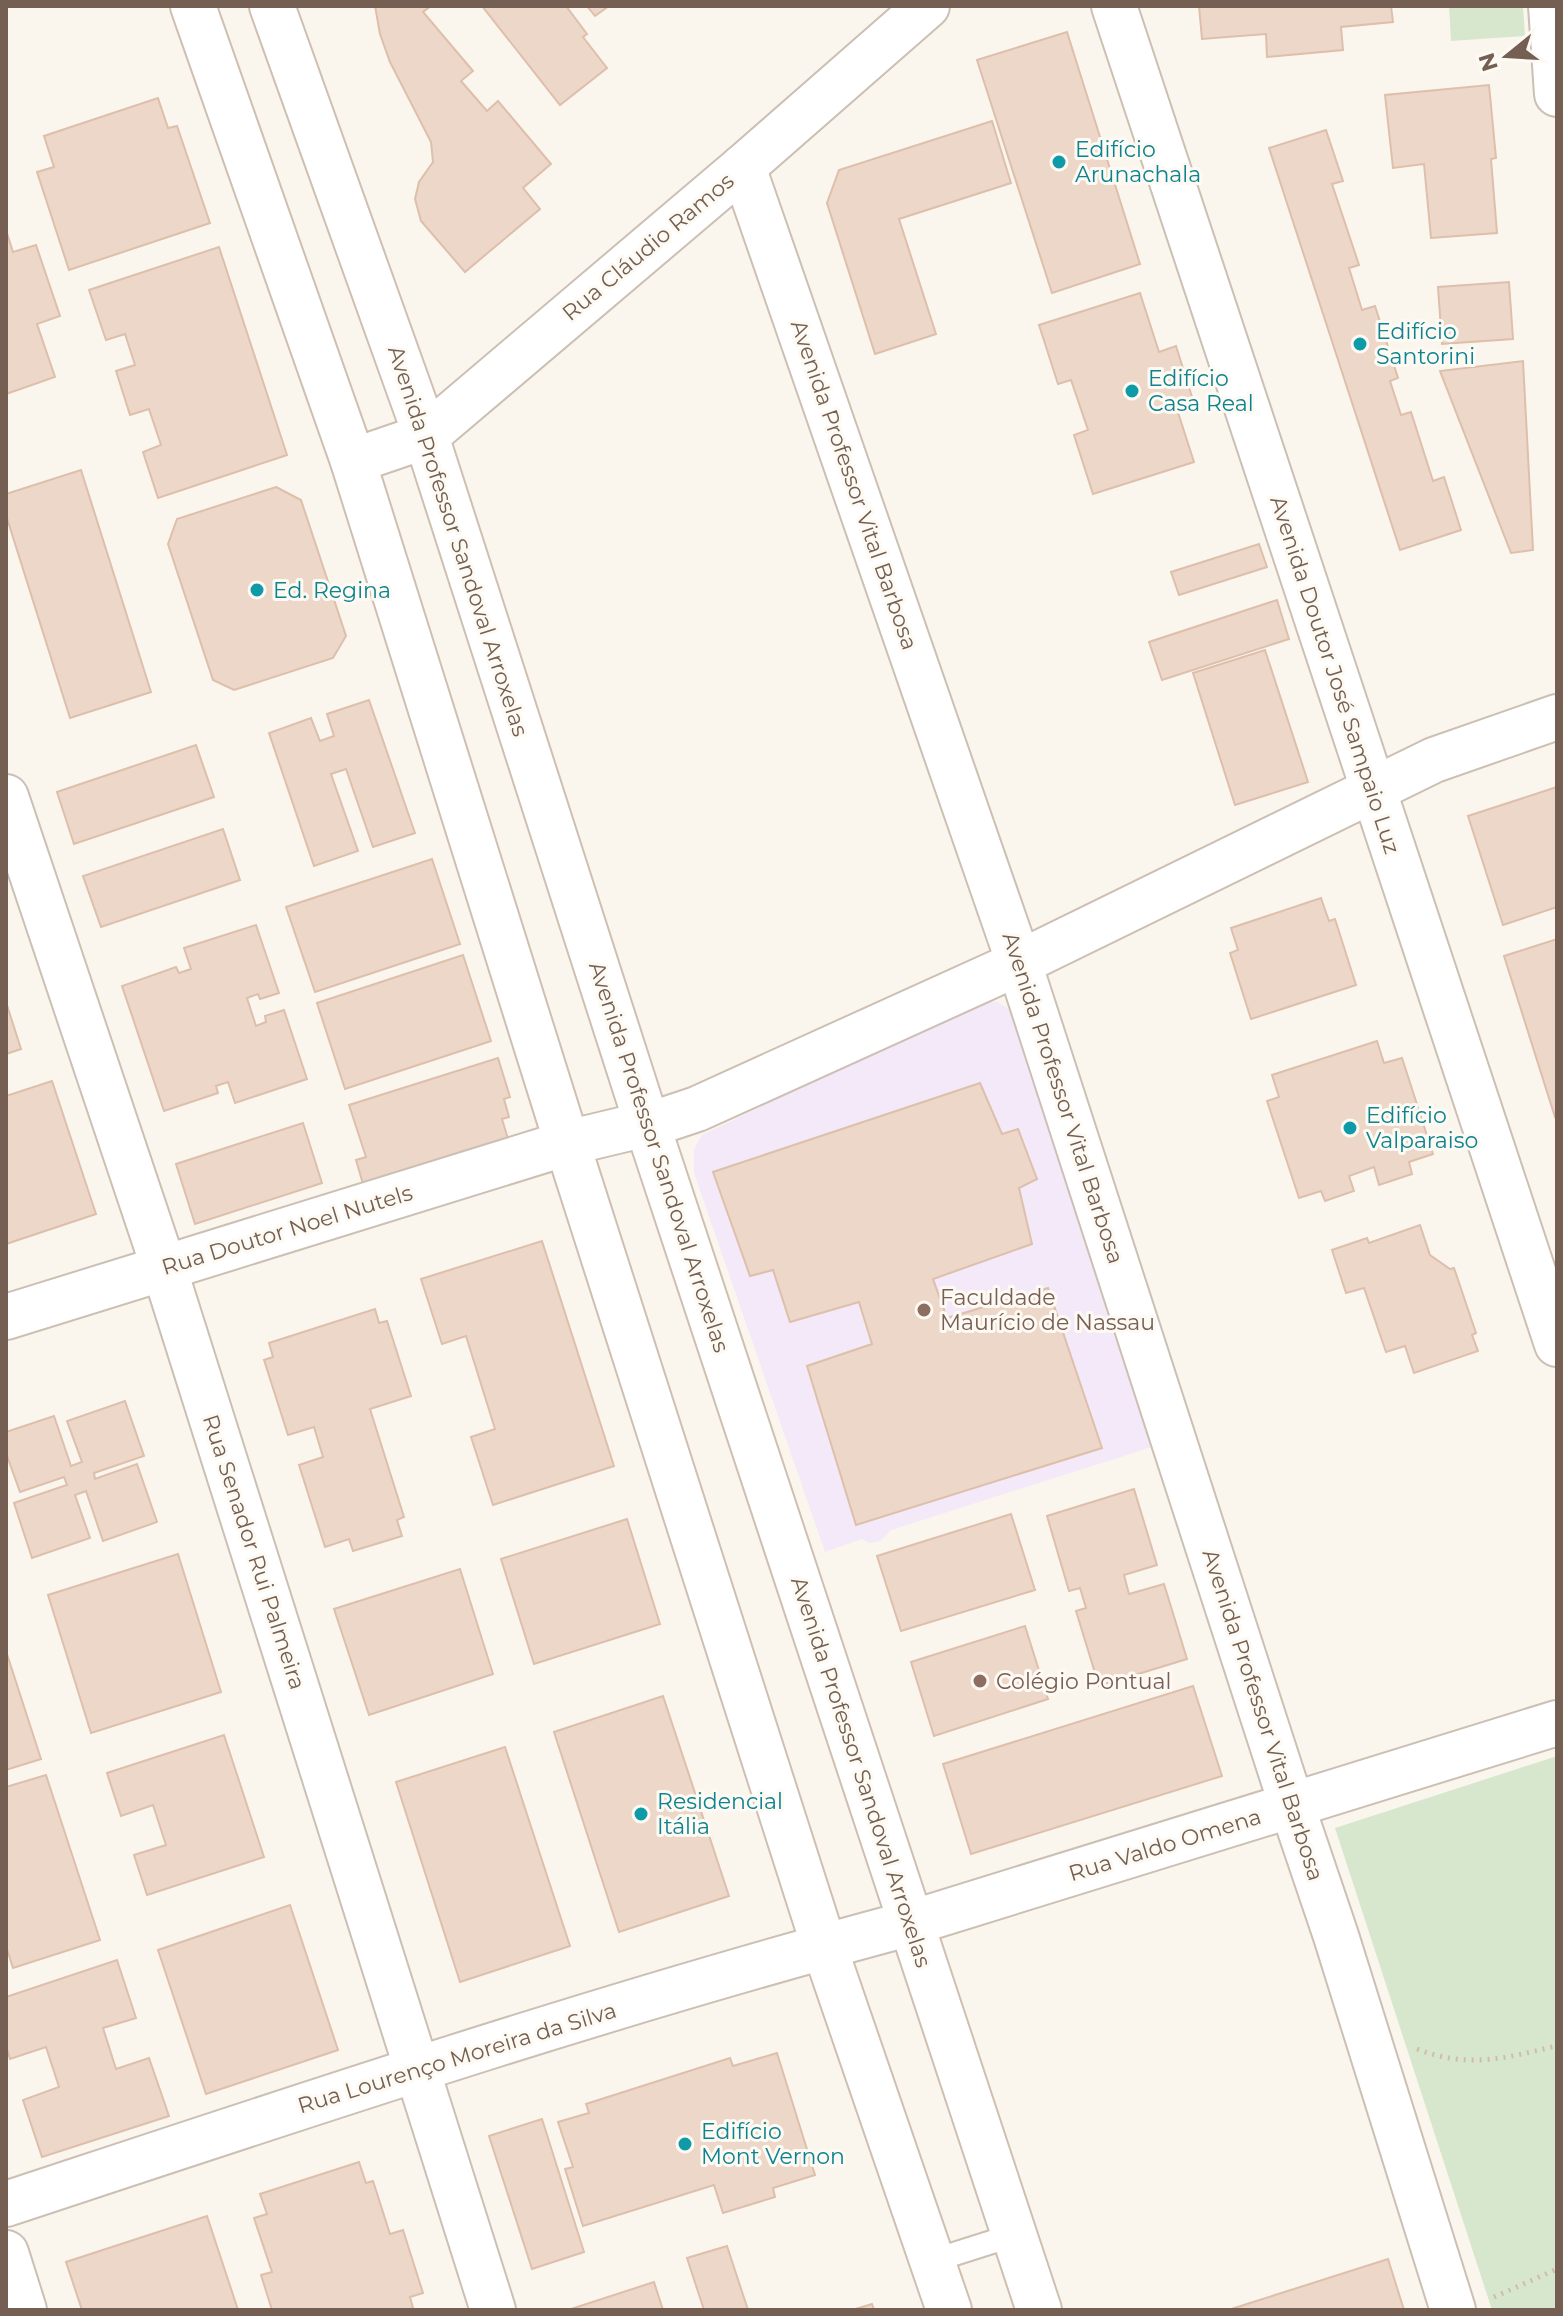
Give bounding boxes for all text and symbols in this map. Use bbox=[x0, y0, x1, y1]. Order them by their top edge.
north arrow bbox=[1467, 16, 1547, 96]
text: N bbox=[1473, 49, 1504, 75]
place label: Edifício Arunachala bbox=[1075, 136, 1201, 188]
marker: Edifício Arunachala bbox=[1050, 153, 1068, 171]
street label: Rua Cláudio Ramos bbox=[557, 167, 740, 327]
street label: Avenida Professor Vital Barbosa bbox=[785, 317, 923, 653]
place label: Edifício Santorini bbox=[1376, 318, 1475, 370]
marker: Edifício Santorini bbox=[1351, 335, 1369, 353]
street label: Avenida Professor Sandoval Arroxelas bbox=[382, 342, 534, 740]
place label: Edifício Casa Real bbox=[1148, 365, 1254, 417]
marker: Edifício Casa Real bbox=[1123, 382, 1141, 400]
street label: Avenida Doutor José Sampaio Luz bbox=[1264, 493, 1406, 857]
place label: Ed. Regina bbox=[273, 577, 391, 604]
marker: Ed. Regina bbox=[248, 581, 266, 599]
street label: Avenida Professor Vital Barbosa bbox=[997, 929, 1129, 1267]
street label: Avenida Professor Sandoval Arroxelas bbox=[583, 958, 735, 1356]
place label: Edifício Valparaiso bbox=[1366, 1102, 1478, 1154]
marker: Edifício Valparaiso bbox=[1341, 1119, 1359, 1137]
street label: Rua Doutor Noel Nutels bbox=[158, 1179, 416, 1281]
place label: Faculdade Maurício de Nassau bbox=[940, 1284, 1155, 1336]
marker: Faculdade Maurício de Nassau bbox=[915, 1301, 933, 1319]
street label: Rua Senador Rui Palmeira bbox=[197, 1411, 311, 1693]
street label: Avenida Professor Vital Barbosa bbox=[1197, 1546, 1329, 1884]
street label: Avenida Professor Sandoval Arroxelas bbox=[785, 1573, 937, 1971]
place label: Colégio Pontual bbox=[996, 1668, 1171, 1695]
marker: Colégio Pontual bbox=[971, 1672, 989, 1690]
place label: Residencial Itália bbox=[657, 1788, 783, 1840]
street label: Rua Valdo Omena bbox=[1065, 1803, 1265, 1887]
marker: Residencial Itália bbox=[632, 1805, 650, 1823]
street label: Rua Lourenço Moreira da Silva bbox=[294, 1997, 620, 2119]
place label: Edifício Mont Vernon bbox=[701, 2118, 845, 2170]
marker: Edifício Mont Vernon bbox=[676, 2135, 694, 2153]

